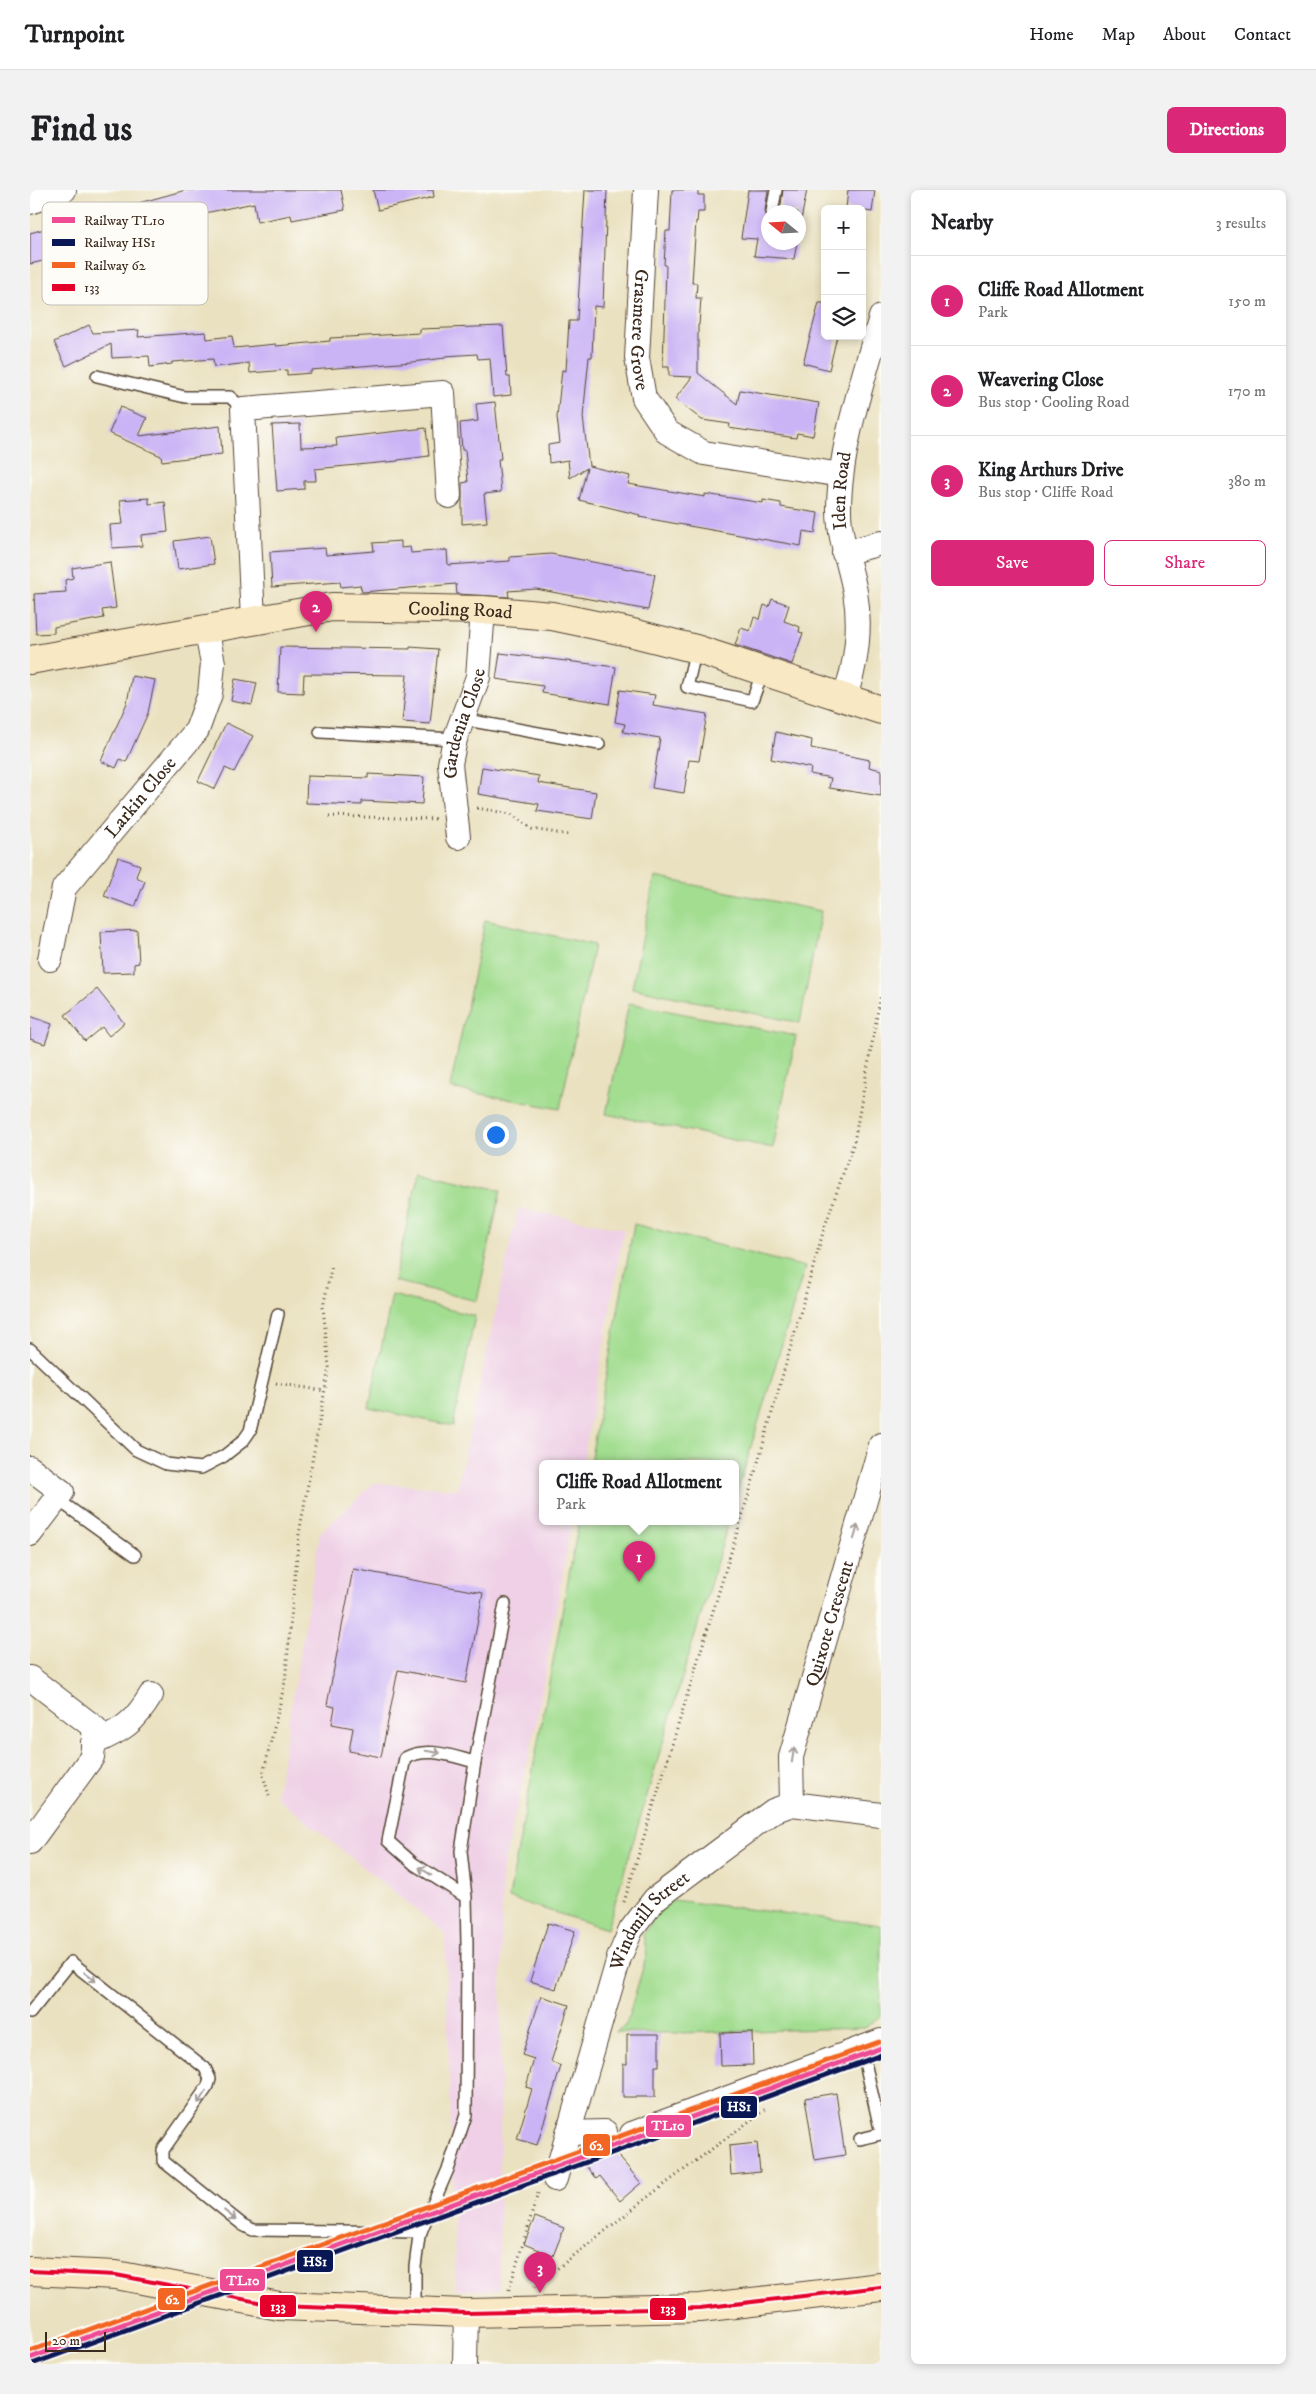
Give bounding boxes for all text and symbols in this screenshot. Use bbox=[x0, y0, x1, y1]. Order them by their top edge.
text: Turnpoint bbox=[25, 20, 124, 50]
text: Home bbox=[1029, 24, 1074, 46]
text: Map bbox=[1102, 24, 1135, 46]
text: About bbox=[1163, 24, 1206, 46]
text: Contact bbox=[1234, 24, 1291, 46]
button: Directions bbox=[1167, 107, 1286, 153]
text: Find us bbox=[30, 108, 132, 152]
legend bbox=[42, 202, 208, 305]
north arrow bbox=[761, 205, 806, 250]
map controls bbox=[821, 205, 866, 340]
button: + bbox=[821, 205, 866, 250]
text: Nearby bbox=[931, 210, 993, 236]
text: Railway TL10 bbox=[84, 212, 165, 230]
text: 3 results bbox=[1216, 213, 1266, 233]
text: Railway HS1 bbox=[84, 234, 156, 252]
button: − bbox=[821, 250, 866, 295]
text: Railway 62 bbox=[84, 257, 146, 275]
street label: Grasmere Grove bbox=[626, 268, 654, 392]
text: 133 bbox=[84, 279, 100, 297]
text: Cliffe Road Allotment bbox=[978, 279, 1144, 302]
text: 1 bbox=[944, 291, 950, 311]
text: 150 m bbox=[1228, 291, 1266, 311]
button: layers bbox=[821, 295, 866, 340]
text: Park bbox=[978, 302, 1008, 322]
text: Weavering Close bbox=[978, 369, 1104, 392]
text: 2 bbox=[943, 381, 951, 401]
text: 170 m bbox=[1228, 381, 1266, 401]
text: Bus stop · Cooling Road bbox=[978, 392, 1129, 412]
street label: Iden Road bbox=[827, 449, 856, 531]
text: King Arthurs Drive bbox=[978, 459, 1124, 482]
text: 3 bbox=[944, 471, 950, 491]
text: 380 m bbox=[1228, 471, 1266, 491]
text: Bus stop · Cliffe Road bbox=[978, 482, 1113, 502]
button: Save bbox=[931, 540, 1094, 586]
button: Share bbox=[1104, 540, 1266, 586]
pin: 2 bbox=[300, 591, 332, 632]
street label: Cooling Road bbox=[408, 597, 514, 624]
street label: Gardenia Close bbox=[438, 668, 490, 780]
street label: Larkin Close bbox=[100, 752, 181, 842]
your location bbox=[483, 1122, 509, 1148]
popup bbox=[539, 1460, 739, 1525]
text: Cliffe Road Allotment bbox=[556, 1471, 722, 1494]
text: Park bbox=[556, 1494, 586, 1514]
one-way arrow bbox=[852, 1524, 862, 1540]
pin: 1 bbox=[623, 1541, 655, 1582]
street label: Quixote Crescent bbox=[800, 1558, 859, 1689]
one-way arrow bbox=[424, 1748, 440, 1758]
one-way arrow bbox=[788, 1748, 798, 1764]
one-way arrow bbox=[419, 1865, 433, 1875]
street label: Windmill Street bbox=[604, 1866, 694, 1973]
one-way arrow bbox=[83, 1971, 96, 1982]
one-way arrow bbox=[196, 2090, 207, 2104]
line badge: HS1 bbox=[720, 2095, 758, 2119]
text: HS1 bbox=[727, 2098, 751, 2116]
line badge: TL10 bbox=[645, 2114, 692, 2138]
text: TL10 bbox=[650, 2117, 685, 2135]
line badge: 62 bbox=[582, 2133, 611, 2157]
text: 62 bbox=[589, 2137, 604, 2155]
one-way arrow bbox=[223, 2209, 236, 2220]
line badge: HS1 bbox=[296, 2249, 334, 2273]
pin: 3 bbox=[524, 2252, 556, 2293]
text: HS1 bbox=[303, 2253, 327, 2271]
line badge: TL10 bbox=[219, 2268, 266, 2292]
text: TL10 bbox=[225, 2272, 260, 2290]
line badge: 62 bbox=[157, 2287, 186, 2311]
text: 62 bbox=[165, 2291, 180, 2309]
line badge: 133 bbox=[259, 2294, 297, 2318]
line badge: 133 bbox=[649, 2297, 687, 2321]
text: 133 bbox=[270, 2298, 286, 2316]
text: 133 bbox=[660, 2300, 676, 2318]
scale bar bbox=[45, 2329, 106, 2352]
text: 20 m bbox=[52, 2332, 80, 2350]

